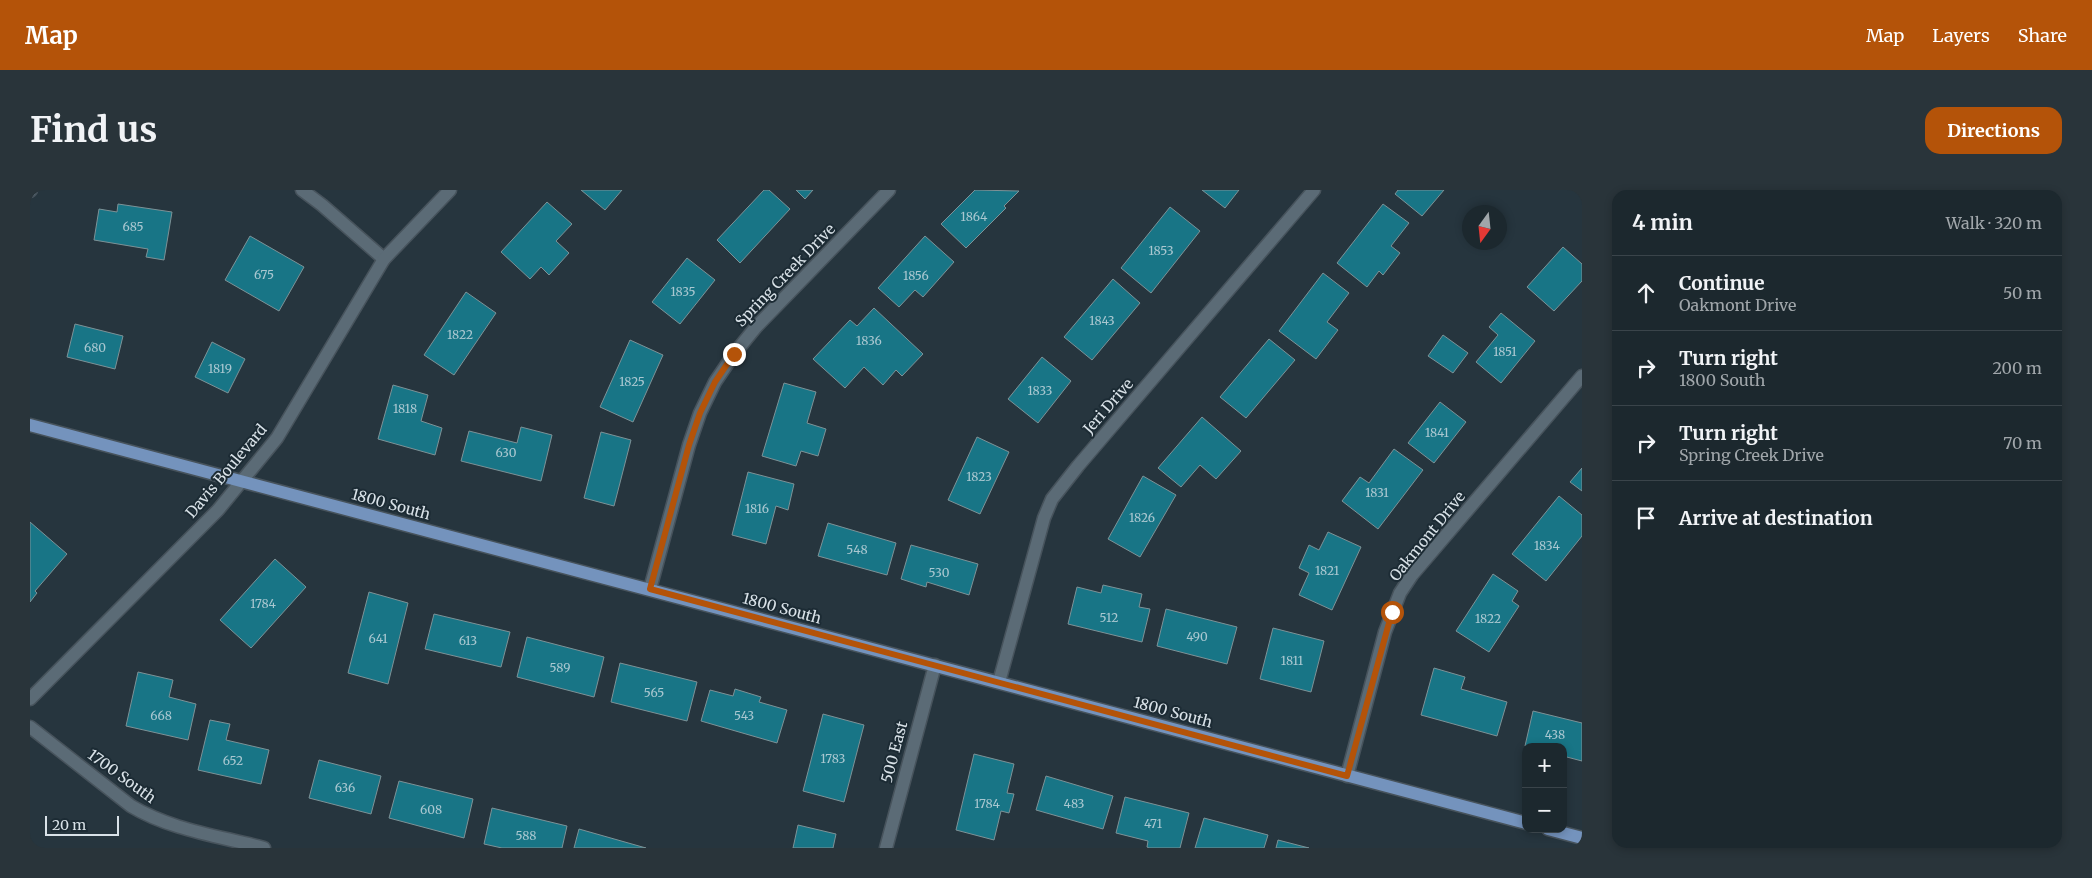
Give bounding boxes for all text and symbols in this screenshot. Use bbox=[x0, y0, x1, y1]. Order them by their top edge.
text: Map bbox=[25, 20, 78, 51]
text: Map bbox=[1866, 24, 1904, 47]
text: Layers bbox=[1932, 24, 1990, 47]
text: Share bbox=[2018, 24, 2067, 47]
button: Directions bbox=[1925, 107, 2062, 154]
text: Find us bbox=[30, 108, 157, 152]
north arrow bbox=[1462, 205, 1507, 250]
house number: 1864 bbox=[961, 209, 988, 224]
text: 4 min bbox=[1632, 209, 1693, 236]
text: Walk · 320 m bbox=[1946, 213, 2042, 233]
house number: 685 bbox=[123, 219, 143, 234]
street label: Spring Creek Drive bbox=[731, 219, 839, 330]
house number: 1853 bbox=[1148, 243, 1174, 258]
house number: 675 bbox=[254, 267, 274, 282]
house number: 1856 bbox=[903, 268, 929, 283]
text: Continue bbox=[1679, 271, 1765, 295]
icon: ahead bbox=[1632, 279, 1660, 307]
text: 50 m bbox=[2003, 283, 2042, 303]
house number: 1835 bbox=[671, 284, 696, 299]
text: Oakmont Drive bbox=[1679, 295, 1796, 315]
house number: 1843 bbox=[1089, 313, 1115, 328]
house number: 1822 bbox=[447, 327, 473, 342]
house number: 1836 bbox=[856, 333, 882, 348]
house number: 680 bbox=[84, 340, 106, 355]
route end bbox=[723, 343, 746, 366]
house number: 1851 bbox=[1493, 344, 1517, 359]
text: Turn right bbox=[1679, 346, 1778, 370]
icon: right bbox=[1632, 354, 1660, 382]
text: 200 m bbox=[1992, 358, 2042, 378]
house number: 1819 bbox=[208, 361, 232, 376]
text: 1800 South bbox=[1679, 370, 1765, 390]
house number: 1825 bbox=[619, 374, 645, 389]
street label: Jeri Drive bbox=[1078, 374, 1137, 438]
house number: 1833 bbox=[1028, 383, 1053, 398]
house number: 1818 bbox=[393, 401, 417, 416]
street label: Davis Boulevard bbox=[181, 420, 271, 522]
text: Turn right bbox=[1679, 421, 1778, 445]
house number: 1841 bbox=[1425, 425, 1450, 440]
icon: right bbox=[1632, 429, 1660, 457]
text: 70 m bbox=[2003, 433, 2042, 453]
house number: 630 bbox=[496, 445, 517, 460]
text: Spring Creek Drive bbox=[1679, 445, 1824, 465]
house number: 1823 bbox=[966, 469, 992, 484]
street label: 1800 South bbox=[349, 484, 433, 524]
house number: 1831 bbox=[1365, 485, 1389, 500]
street label: Oakmont Drive bbox=[1385, 487, 1469, 585]
house number: 1816 bbox=[745, 501, 769, 516]
icon: arrive bbox=[1632, 504, 1660, 532]
text: Arrive at destination bbox=[1679, 506, 1873, 530]
house number: 1826 bbox=[1129, 510, 1155, 525]
house number: 1834 bbox=[1534, 538, 1561, 553]
house number: 548 bbox=[846, 542, 868, 557]
house number: 1821 bbox=[1315, 563, 1340, 578]
house number: 530 bbox=[929, 565, 950, 580]
street label: 1800 South bbox=[740, 588, 824, 628]
house number: 1784 bbox=[250, 596, 276, 611]
route start bbox=[1381, 601, 1404, 624]
house number: 512 bbox=[1100, 610, 1118, 625]
house number: 1822 bbox=[1475, 611, 1501, 626]
house number: 490 bbox=[1186, 629, 1208, 644]
house number: 641 bbox=[368, 631, 388, 646]
house number: 613 bbox=[459, 633, 477, 648]
house number: 1811 bbox=[1281, 653, 1304, 668]
house number: 589 bbox=[550, 660, 571, 675]
house number: 565 bbox=[644, 685, 664, 700]
street label: 1800 South bbox=[1131, 692, 1215, 732]
house number: 668 bbox=[150, 708, 172, 723]
house number: 543 bbox=[734, 708, 754, 723]
street label: 500 East bbox=[877, 719, 911, 785]
house number: 438 bbox=[1545, 727, 1565, 742]
map controls bbox=[1522, 743, 1567, 833]
button: + bbox=[1522, 743, 1567, 788]
street label: 1700 South bbox=[84, 745, 160, 807]
house number: 1783 bbox=[821, 751, 846, 766]
house number: 652 bbox=[223, 753, 243, 768]
house number: 636 bbox=[335, 780, 355, 795]
button: − bbox=[1522, 788, 1567, 833]
house number: 1784 bbox=[974, 796, 1000, 811]
house number: 483 bbox=[1064, 796, 1085, 811]
house number: 608 bbox=[420, 802, 442, 817]
scale bar bbox=[45, 813, 119, 836]
text: 20 m bbox=[52, 816, 86, 834]
house number: 471 bbox=[1144, 816, 1163, 831]
house number: 588 bbox=[515, 828, 537, 843]

